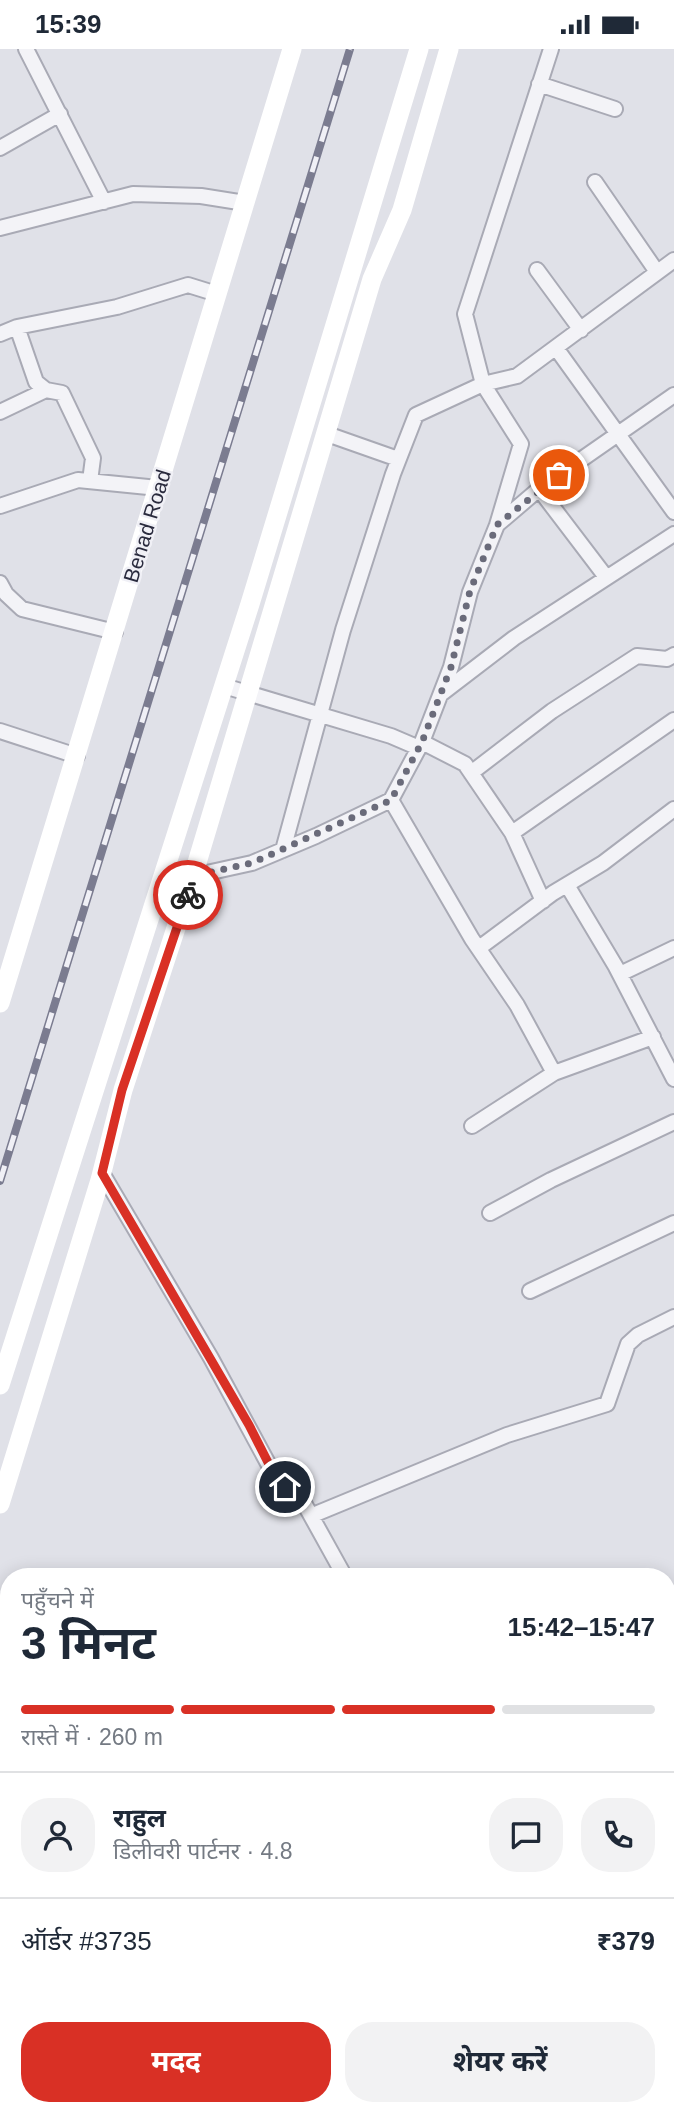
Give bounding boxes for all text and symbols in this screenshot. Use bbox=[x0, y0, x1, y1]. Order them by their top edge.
text: 15:39 bbox=[35, 9, 102, 39]
pin bbox=[529, 445, 589, 505]
icon: bag bbox=[540, 456, 578, 494]
street label: Benad Road bbox=[119, 467, 175, 585]
courier bbox=[153, 860, 223, 930]
icon: bike bbox=[169, 876, 207, 914]
pin bbox=[255, 1457, 315, 1517]
icon: home bbox=[266, 1468, 304, 1506]
text: पहुँचने में bbox=[21, 1587, 94, 1613]
text: 15:42–15:47 bbox=[508, 1612, 655, 1642]
text: 3 मिनट bbox=[21, 1617, 156, 1669]
text: रास्ते में · 260 m bbox=[21, 1724, 163, 1750]
button: person bbox=[21, 1798, 95, 1872]
button: chat bbox=[489, 1798, 563, 1872]
button: phone bbox=[581, 1798, 655, 1872]
text: राहुल bbox=[113, 1803, 166, 1833]
text: डिलीवरी पार्टनर · 4.8 bbox=[113, 1838, 293, 1864]
text: ऑर्डर #3735 bbox=[21, 1926, 152, 1956]
text: ₹379 bbox=[597, 1926, 655, 1956]
button: मदद bbox=[21, 2022, 331, 2102]
button: शेयर करें bbox=[345, 2022, 655, 2102]

